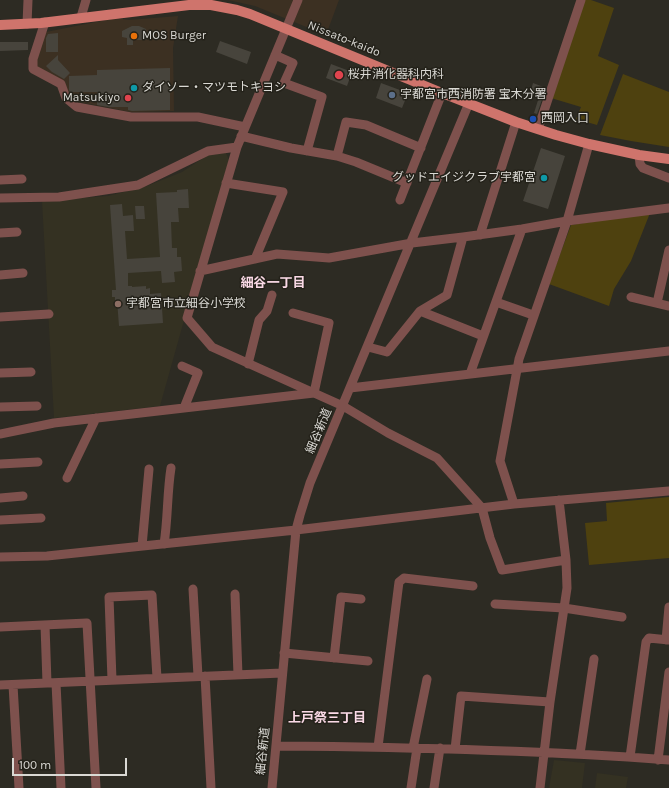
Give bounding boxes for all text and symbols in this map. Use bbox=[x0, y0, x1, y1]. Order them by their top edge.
street label: Nissato-kaido bbox=[306, 18, 382, 60]
place label: MOS Burger bbox=[142, 29, 206, 43]
marker: MOS Burger bbox=[129, 31, 139, 41]
place label: 桜井消化器科内科 bbox=[348, 68, 444, 82]
marker: 桜井消化器科内科 bbox=[333, 69, 345, 81]
place label: ダイソー・マツモトキヨシ bbox=[142, 81, 286, 95]
marker: ダイソー・マツモトキヨシ bbox=[129, 83, 139, 93]
place label: 宇都宮市西消防署 宝木分署 bbox=[400, 88, 547, 102]
marker: 宇都宮市西消防署 宝木分署 bbox=[387, 90, 397, 100]
place label: Matsukiyo bbox=[63, 91, 120, 105]
marker: Matsukiyo bbox=[123, 93, 133, 103]
place label: 西岡入口 bbox=[541, 112, 589, 126]
marker: 西岡入口 bbox=[528, 114, 538, 124]
place label: グッドエイジクラブ宇都宮 bbox=[392, 171, 536, 185]
marker: グッドエイジクラブ宇都宮 bbox=[539, 173, 549, 183]
district label: 細谷一丁目 bbox=[241, 275, 305, 291]
place label: 宇都宮市立細谷小学校 bbox=[126, 297, 246, 311]
marker: 宇都宮市立細谷小学校 bbox=[113, 299, 123, 309]
street label: 細谷新道 bbox=[303, 406, 335, 456]
district label: 上戸祭三丁目 bbox=[288, 710, 366, 726]
street label: 細谷新道 bbox=[253, 726, 273, 776]
scale bar bbox=[14, 750, 129, 776]
text: 100 m bbox=[19, 758, 51, 772]

